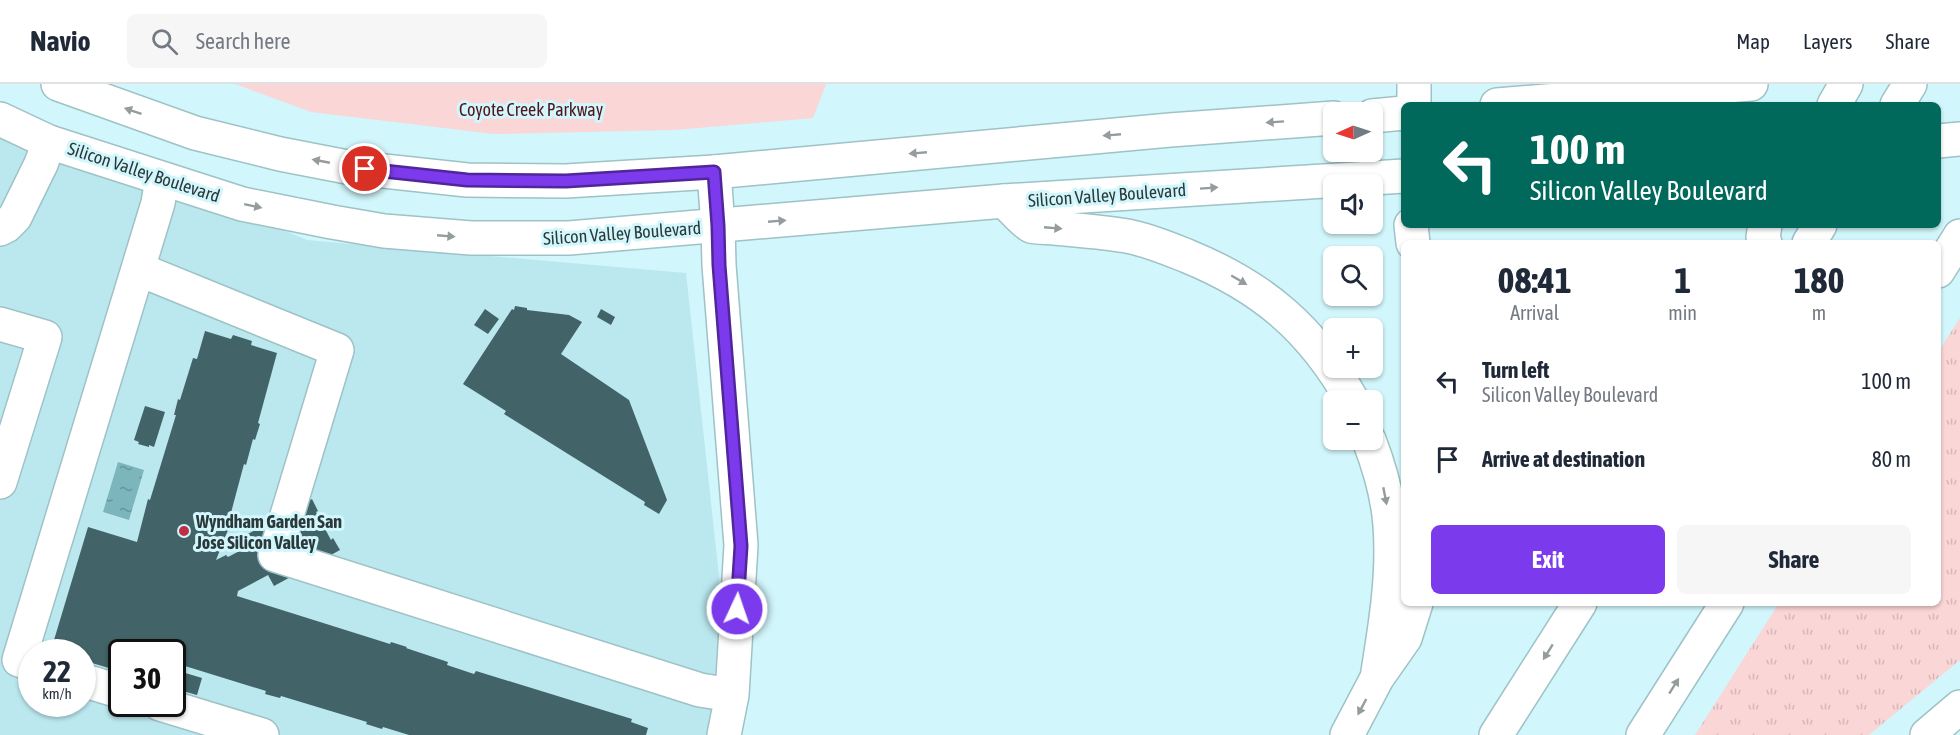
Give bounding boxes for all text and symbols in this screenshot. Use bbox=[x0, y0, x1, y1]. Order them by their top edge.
search box bbox=[127, 14, 547, 68]
text: Navio bbox=[30, 25, 91, 57]
icon: search bbox=[148, 25, 181, 58]
text: Search here bbox=[196, 28, 291, 54]
text: Map bbox=[1736, 29, 1770, 53]
text: Layers bbox=[1803, 29, 1853, 53]
text: Share bbox=[1886, 29, 1930, 53]
park label: Coyote Creek Parkway bbox=[459, 99, 603, 120]
north arrow bbox=[1323, 102, 1383, 162]
map controls bbox=[1323, 102, 1383, 450]
one-way arrow bbox=[124, 106, 142, 116]
one-way arrow bbox=[1266, 118, 1285, 127]
text: 100 m bbox=[1530, 125, 1625, 173]
icon: left bbox=[1431, 126, 1509, 204]
one-way arrow bbox=[1102, 130, 1121, 140]
street label: Silicon Valley Boulevard bbox=[65, 138, 223, 206]
pin bbox=[339, 143, 390, 194]
one-way arrow bbox=[908, 148, 927, 158]
icon: arrive bbox=[348, 152, 381, 185]
one-way arrow bbox=[311, 156, 330, 165]
button: sound bbox=[1323, 174, 1383, 234]
text: Silicon Valley Boulevard bbox=[1530, 175, 1768, 206]
street label: Silicon Valley Boulevard bbox=[1027, 179, 1187, 211]
one-way arrow bbox=[1200, 183, 1219, 193]
one-way arrow bbox=[244, 202, 263, 211]
one-way arrow bbox=[767, 216, 786, 226]
street label: Silicon Valley Boulevard bbox=[542, 217, 702, 249]
one-way arrow bbox=[1044, 223, 1063, 233]
one-way arrow bbox=[436, 231, 455, 241]
button: search bbox=[1323, 246, 1383, 306]
text: 08:41 bbox=[1498, 259, 1572, 301]
text: 1 bbox=[1674, 259, 1691, 301]
text: 180 bbox=[1794, 259, 1844, 301]
one-way arrow bbox=[1231, 275, 1248, 285]
text: Arrival bbox=[1510, 301, 1559, 324]
text: min bbox=[1668, 301, 1697, 324]
text: m bbox=[1812, 301, 1826, 324]
button: + bbox=[1323, 318, 1383, 378]
text: Turn left bbox=[1482, 357, 1549, 383]
icon: left bbox=[1431, 365, 1464, 398]
text: 100 m bbox=[1861, 368, 1911, 394]
text: Silicon Valley Boulevard bbox=[1482, 383, 1658, 406]
button: − bbox=[1323, 390, 1383, 450]
icon: arrive bbox=[1431, 443, 1464, 476]
text: Arrive at destination bbox=[1482, 446, 1645, 472]
text: 80 m bbox=[1871, 446, 1911, 472]
one-way arrow bbox=[1381, 486, 1390, 505]
place label: Wyndham Garden San Jose Silicon Valley bbox=[195, 511, 342, 553]
marker: Wyndham Garden San Jose Silicon Valley bbox=[177, 524, 191, 538]
button: Exit bbox=[1431, 525, 1665, 594]
button: Share bbox=[1677, 525, 1911, 594]
position arrow bbox=[705, 577, 769, 641]
speed limit sign: 30 bbox=[108, 639, 186, 717]
one-way arrow bbox=[1543, 644, 1554, 661]
text: 22 bbox=[43, 654, 71, 688]
one-way arrow bbox=[1669, 677, 1680, 694]
text: km/h bbox=[42, 685, 72, 702]
one-way arrow bbox=[1357, 698, 1367, 715]

